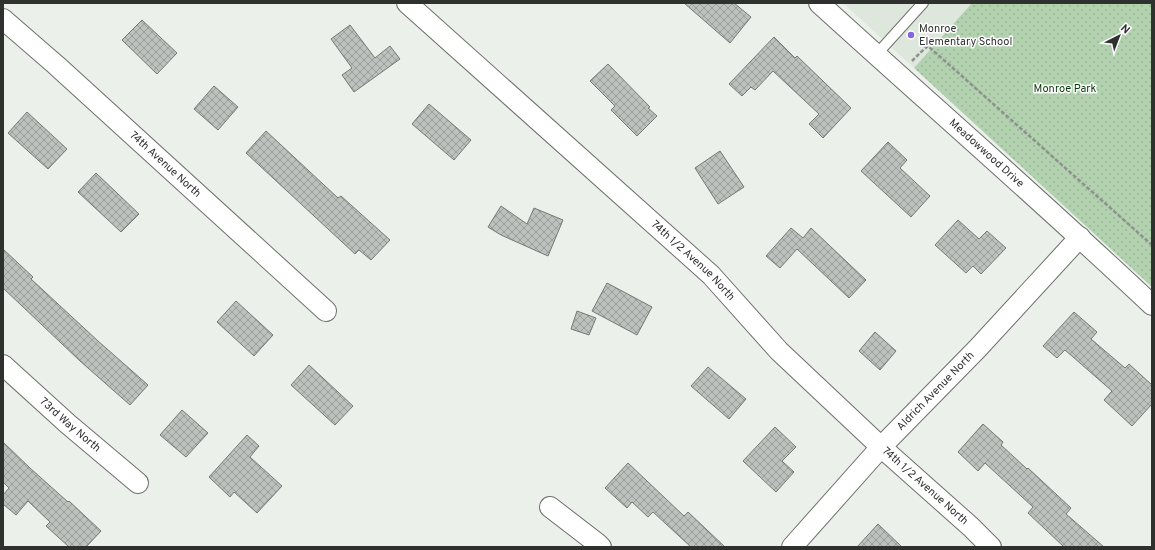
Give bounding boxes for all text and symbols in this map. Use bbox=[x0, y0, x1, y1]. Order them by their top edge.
north arrow bbox=[1099, 16, 1139, 56]
text: N bbox=[1117, 21, 1133, 37]
place label: Monroe Elementary School bbox=[919, 22, 1012, 49]
marker: Monroe Elementary School bbox=[906, 30, 916, 40]
park label: Monroe Park bbox=[1034, 82, 1097, 96]
street label: Meadowwood Drive bbox=[946, 116, 1027, 191]
street label: 74th Avenue North bbox=[127, 128, 204, 201]
street label: 74th 1/2 Avenue North bbox=[648, 218, 738, 304]
street label: Aldrich Avenue North bbox=[894, 349, 978, 434]
street label: 73rd Way North bbox=[37, 395, 103, 455]
street label: 74th 1/2 Avenue North bbox=[879, 444, 971, 528]

